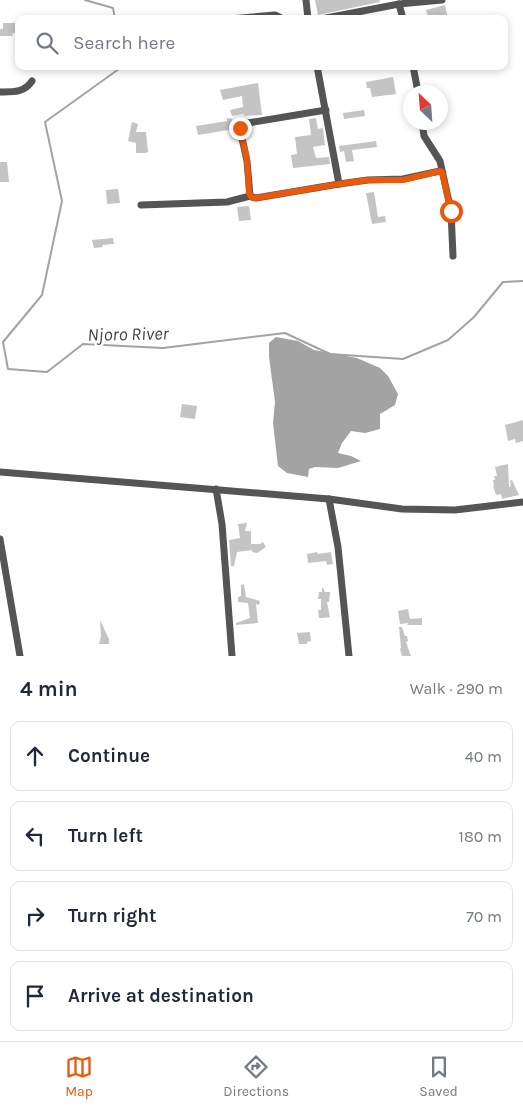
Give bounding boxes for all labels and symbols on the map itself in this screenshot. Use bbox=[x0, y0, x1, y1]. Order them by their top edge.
north arrow bbox=[403, 85, 448, 130]
route end bbox=[229, 117, 252, 140]
route start bbox=[440, 200, 463, 223]
water label: Njoro River bbox=[87, 322, 170, 346]

